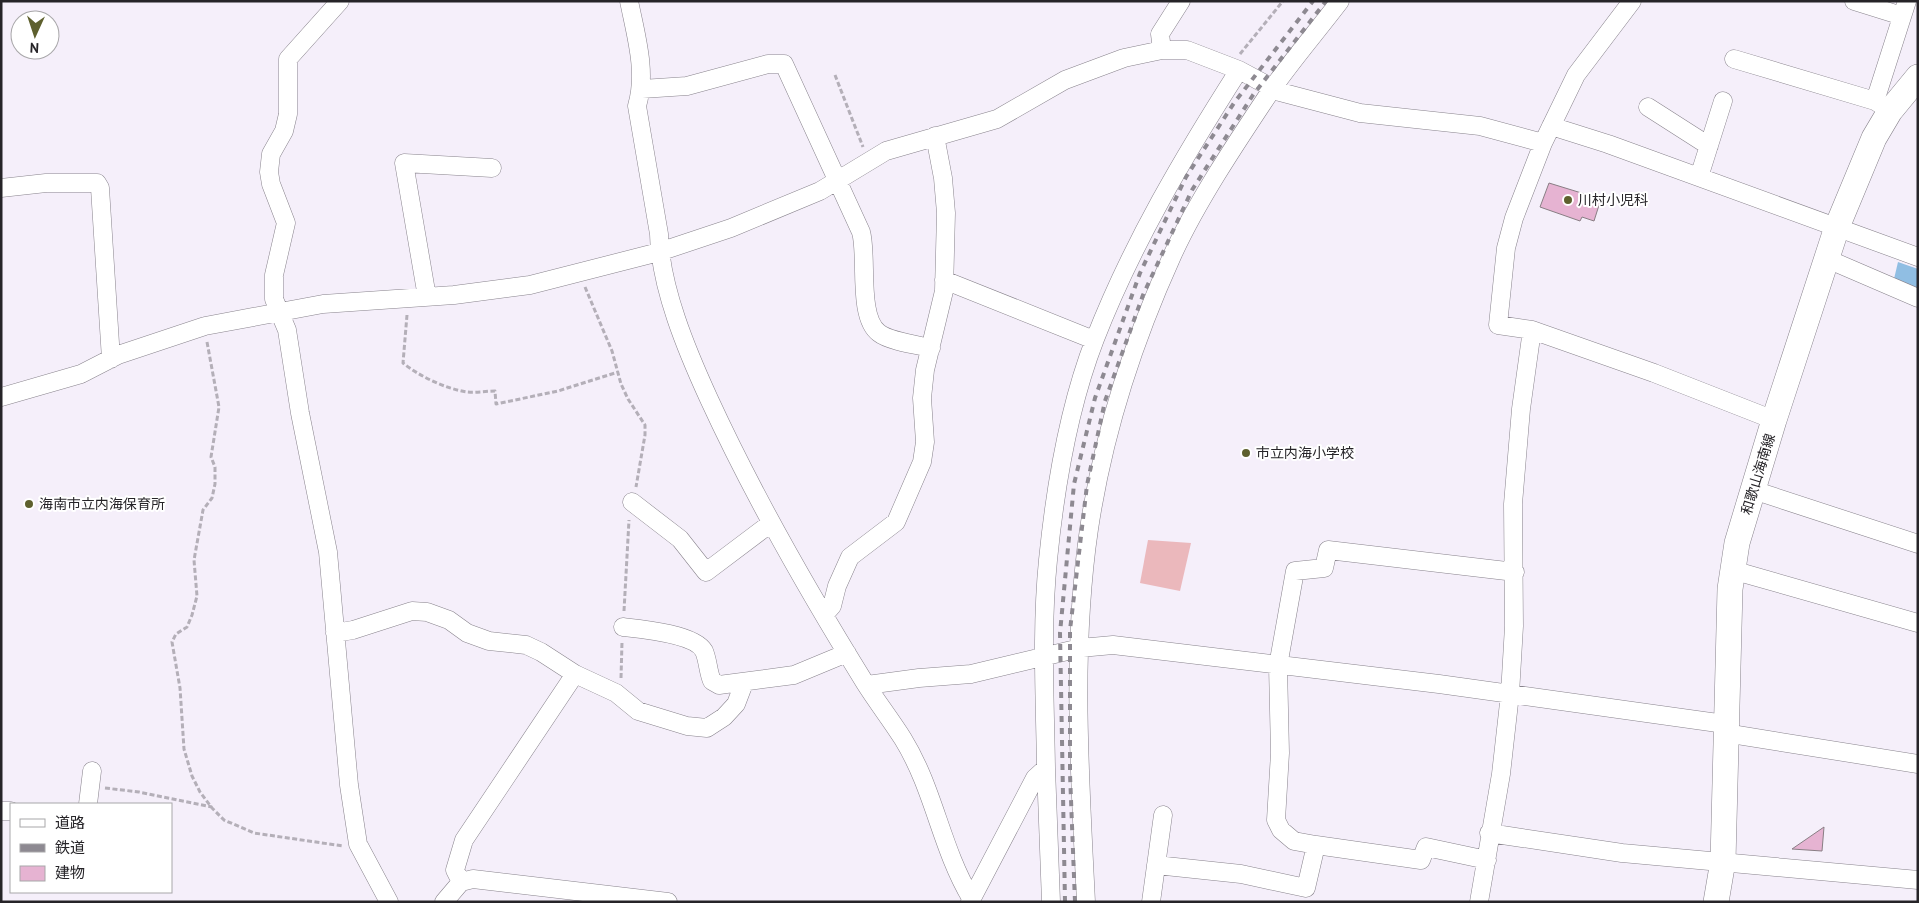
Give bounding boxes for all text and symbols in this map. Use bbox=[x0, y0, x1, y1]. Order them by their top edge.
north arrow bbox=[10, 10, 60, 60]
text: N bbox=[29, 39, 39, 57]
place label: 川村小児科 bbox=[1578, 191, 1648, 209]
marker: 川村小児科 bbox=[1562, 194, 1574, 206]
street label: 和歌山海南線 bbox=[1737, 431, 1779, 517]
place label: 市立内海小学校 bbox=[1256, 444, 1354, 462]
marker: 市立内海小学校 bbox=[1240, 447, 1252, 459]
place label: 海南市立内海保育所 bbox=[39, 495, 165, 513]
marker: 海南市立内海保育所 bbox=[23, 498, 35, 510]
legend bbox=[10, 803, 172, 893]
text: 道路 bbox=[55, 813, 85, 832]
text: 鉄道 bbox=[55, 838, 85, 857]
text: 建物 bbox=[55, 863, 85, 882]

